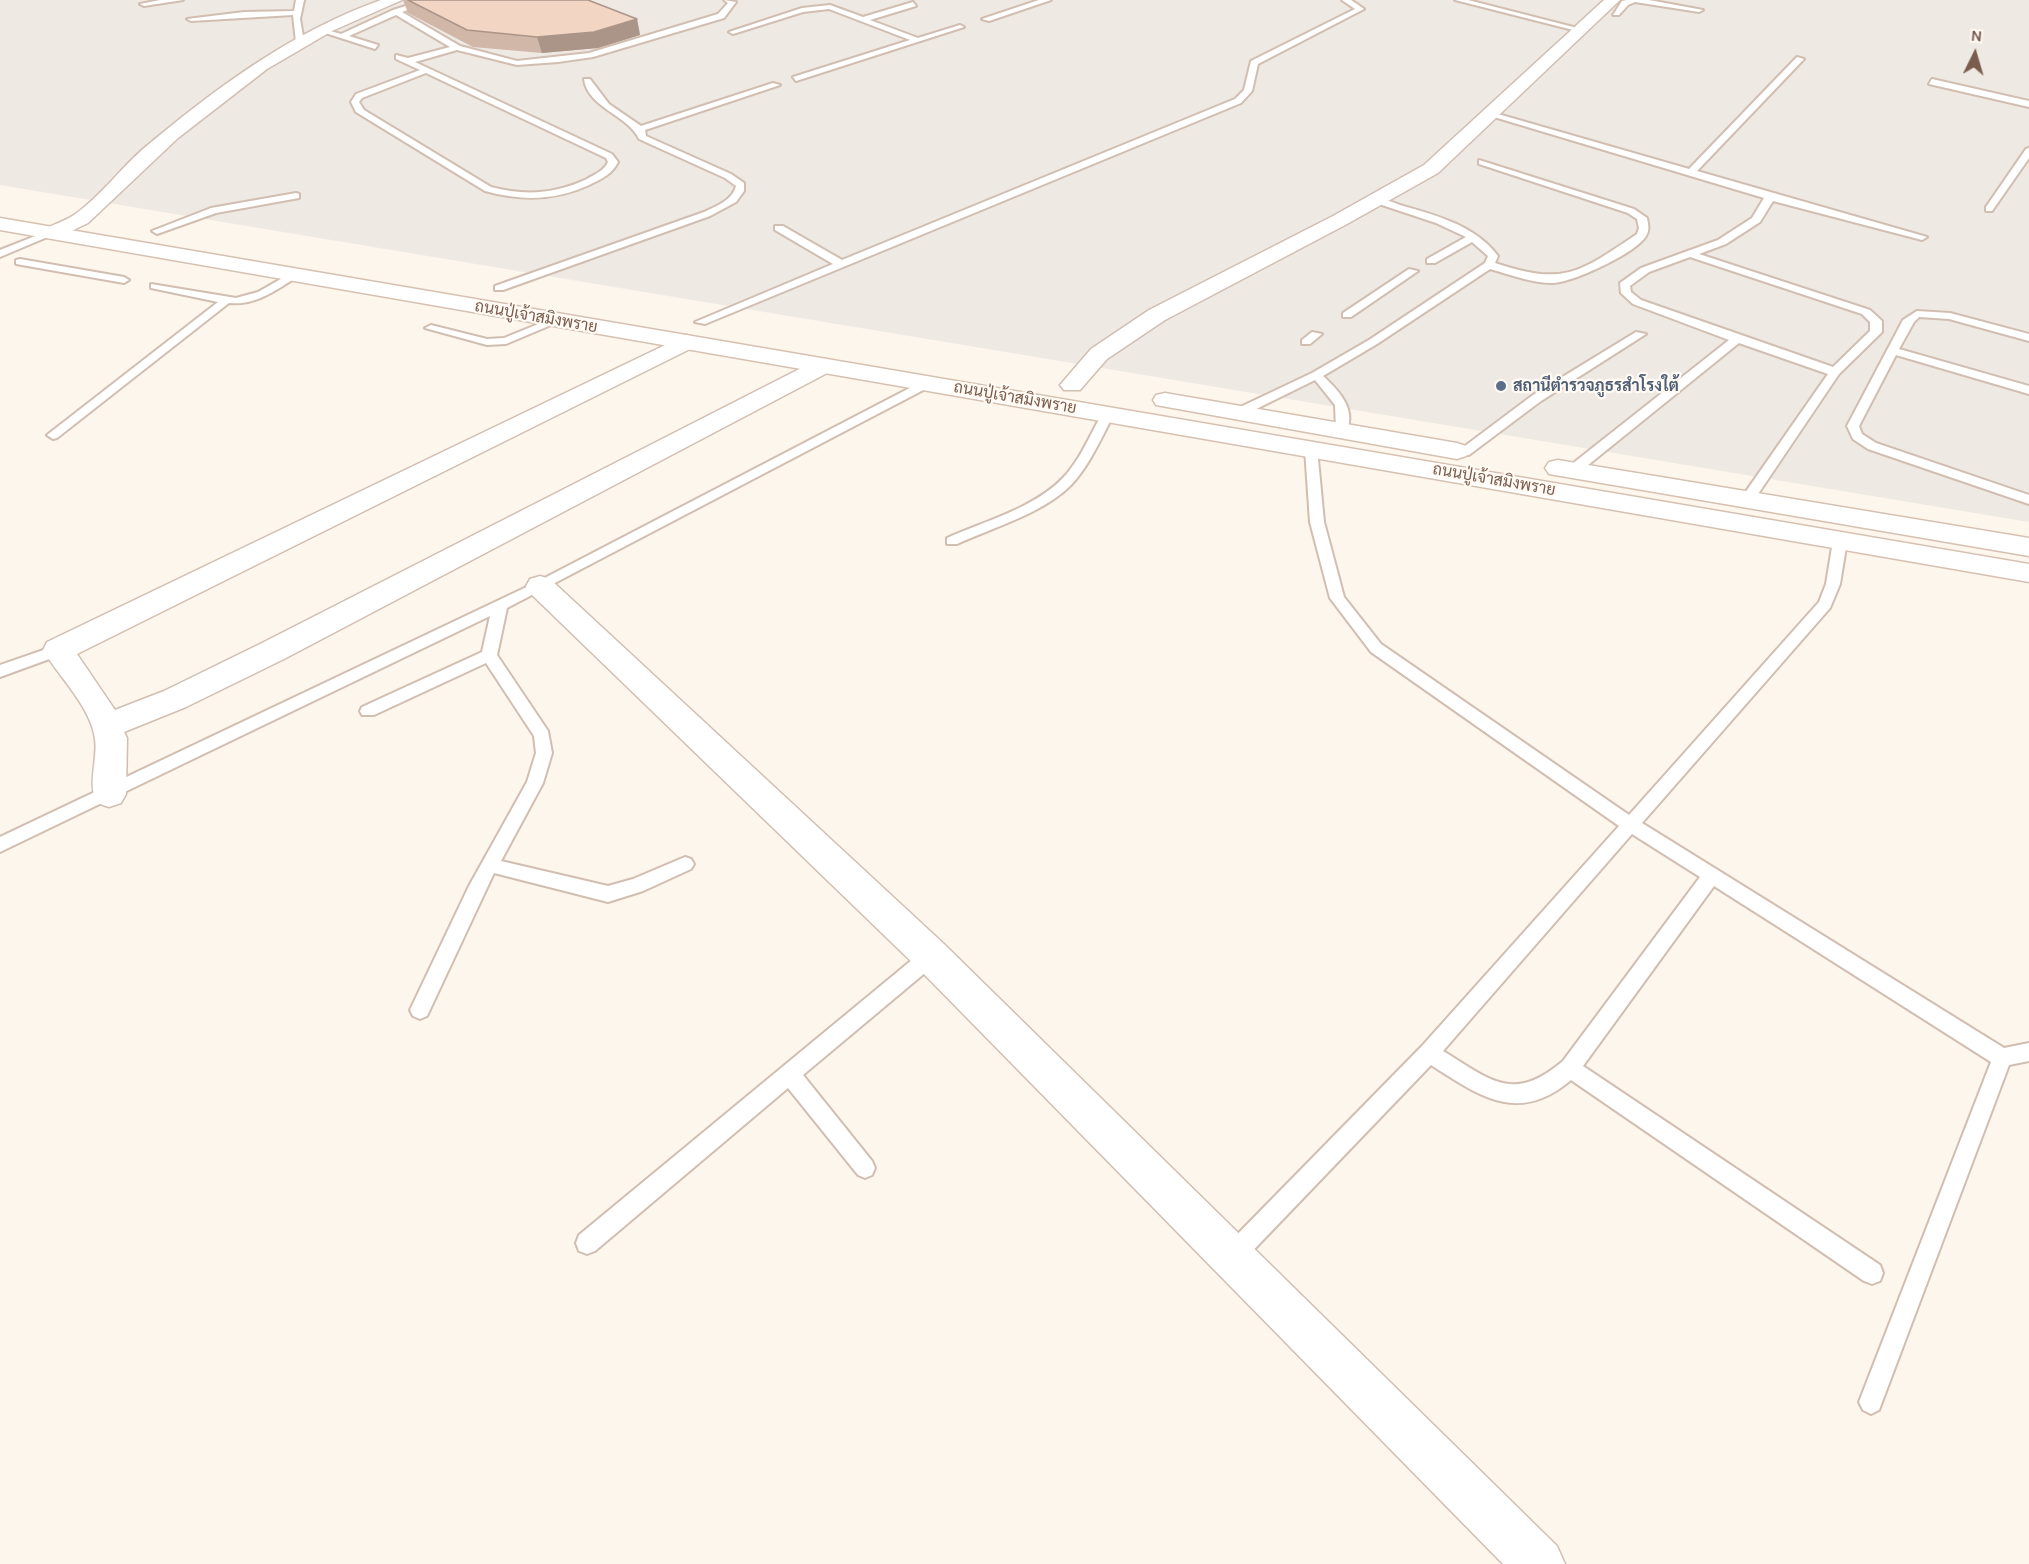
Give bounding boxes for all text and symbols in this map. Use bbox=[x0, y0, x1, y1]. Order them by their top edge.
north arrow bbox=[1945, 24, 2005, 84]
text: N bbox=[1970, 26, 1983, 46]
street label: ถนนปู่เจ้าสมิงพราย bbox=[473, 297, 599, 337]
place label: สถานีตำรวจภูธรสำโรงใต้ bbox=[1513, 376, 1679, 396]
street label: ถนนปู่เจ้าสมิงพราย bbox=[952, 378, 1078, 418]
marker: สถานีตำรวจภูธรสำโรงใต้ bbox=[1494, 379, 1508, 393]
street label: ถนนปู่เจ้าสมิงพราย bbox=[1431, 460, 1557, 500]

